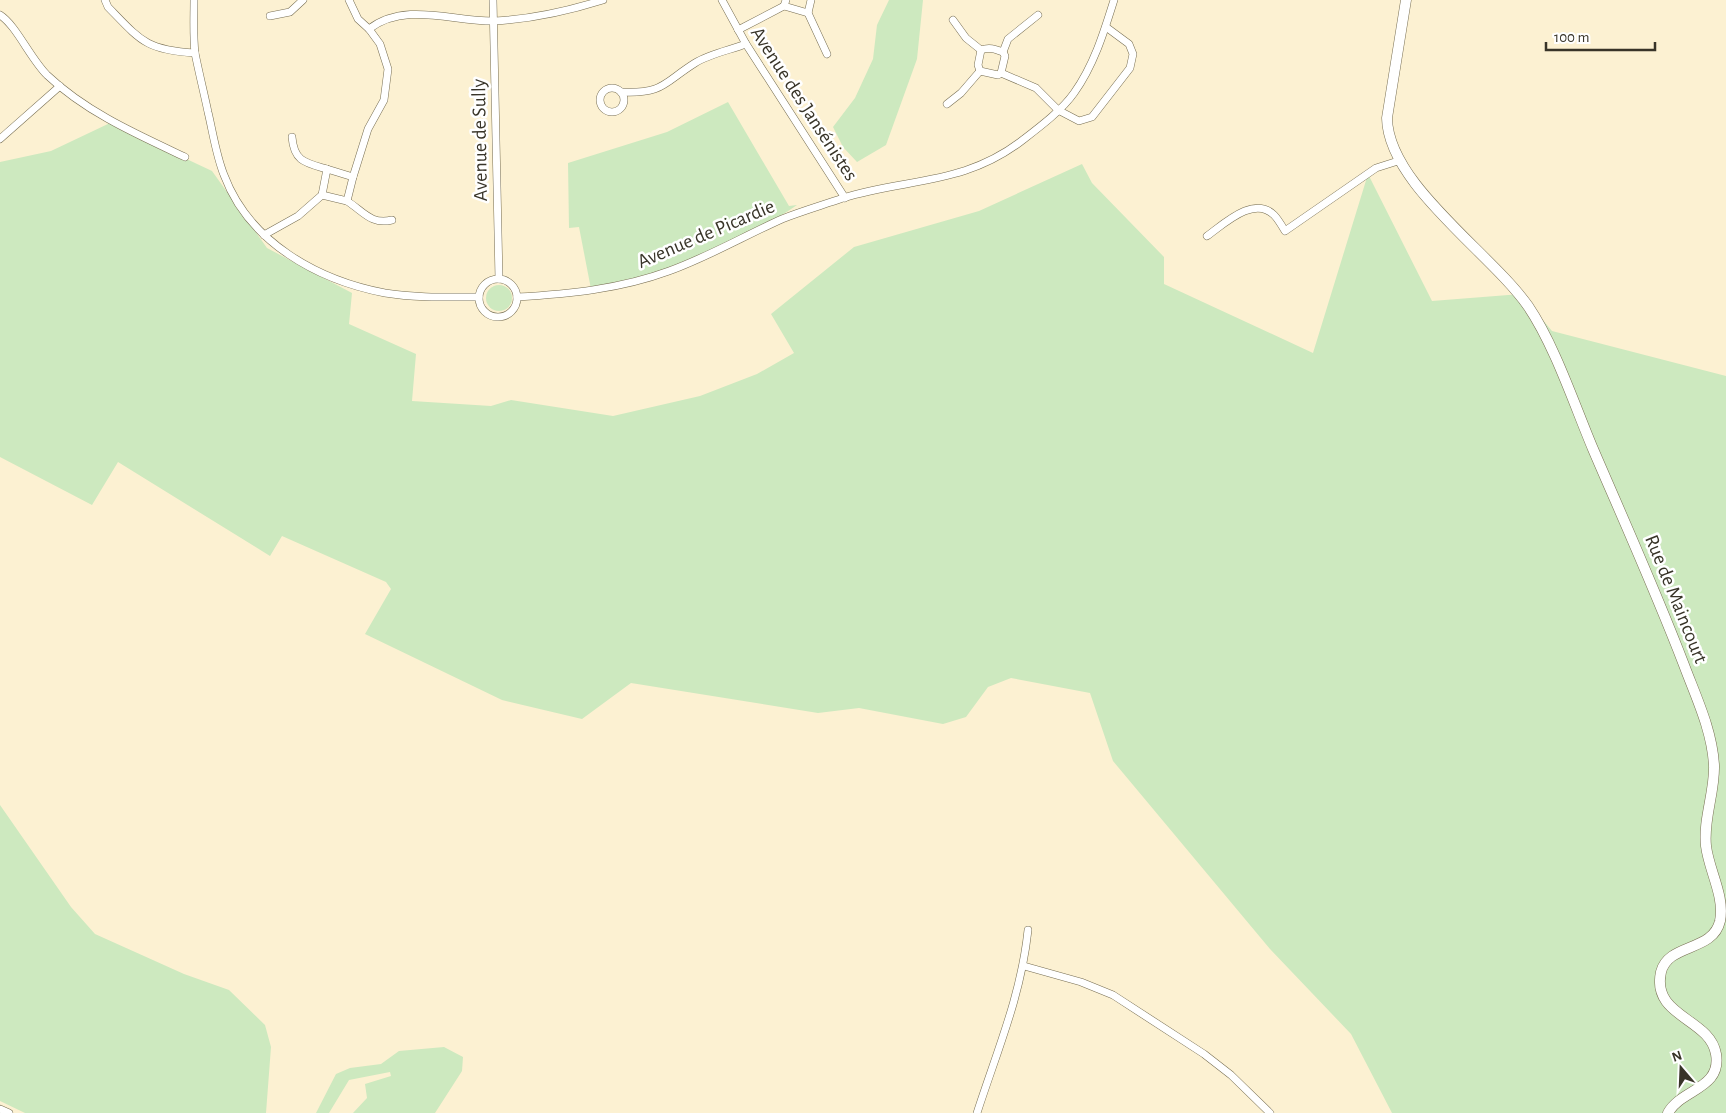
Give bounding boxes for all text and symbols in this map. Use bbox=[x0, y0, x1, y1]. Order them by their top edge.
scale bar bbox=[1546, 20, 1655, 52]
street label: Avenue des Jansénistes bbox=[747, 24, 861, 184]
text: 100 m bbox=[1554, 30, 1589, 45]
street label: Avenue de Sully bbox=[469, 78, 491, 201]
street label: Avenue de Picardie bbox=[634, 196, 778, 272]
street label: Rue de Maincourt bbox=[1641, 532, 1711, 667]
north arrow bbox=[1656, 1043, 1706, 1093]
text: N bbox=[1670, 1048, 1684, 1065]

